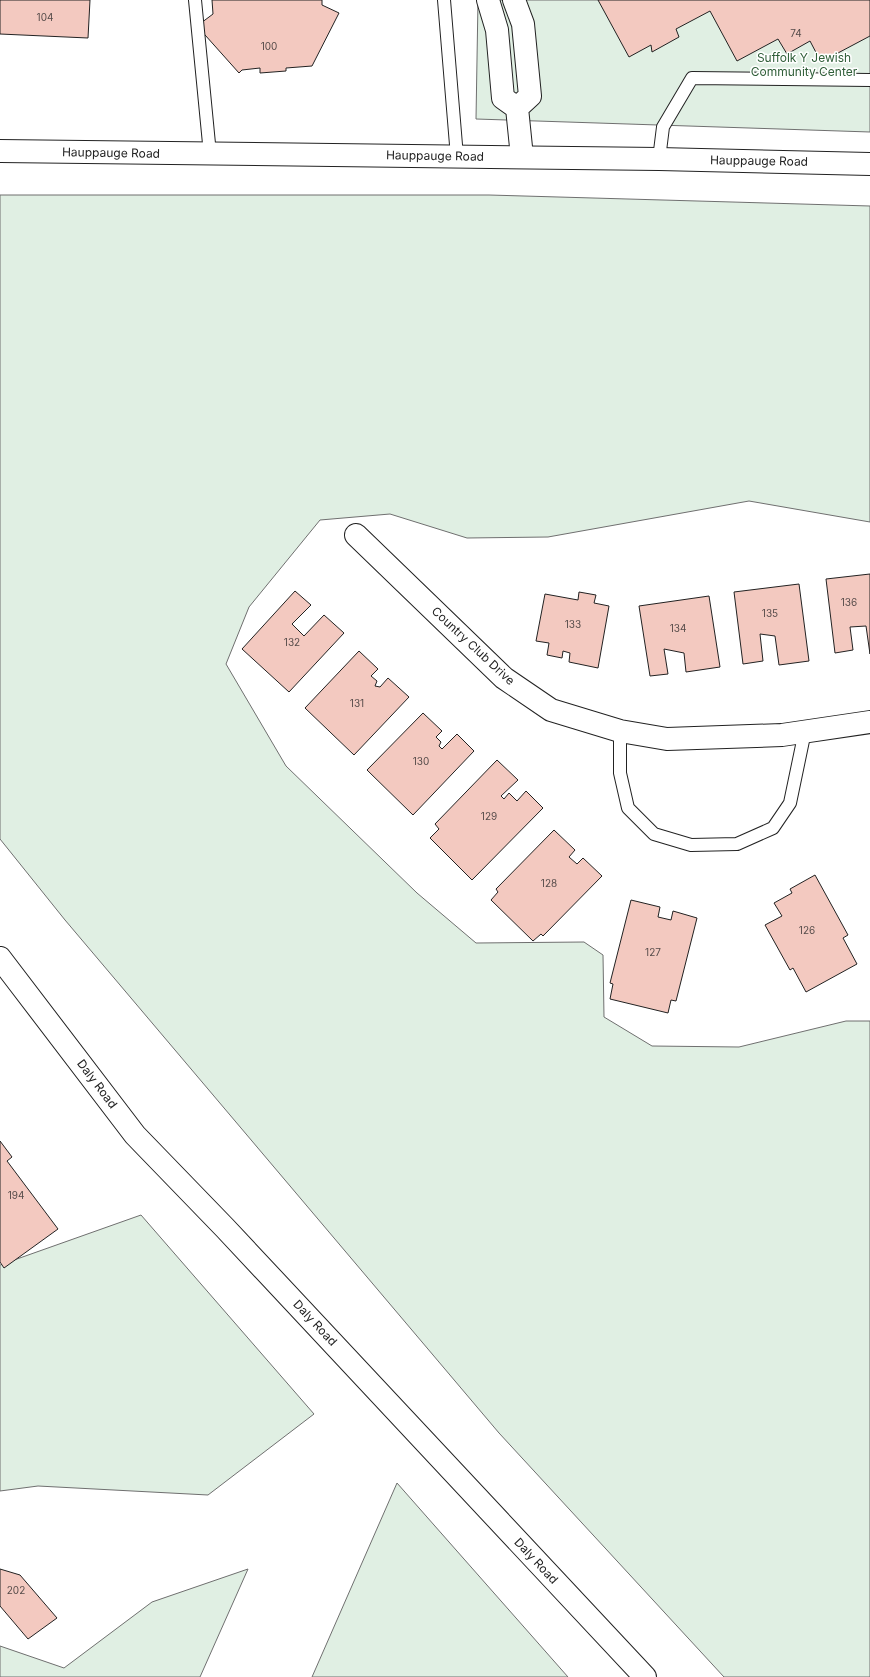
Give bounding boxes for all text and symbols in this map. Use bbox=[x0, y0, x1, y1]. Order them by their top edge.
house number: 104 bbox=[37, 11, 53, 23]
house number: 74 bbox=[790, 27, 802, 39]
house number: 100 bbox=[261, 40, 277, 52]
park label: Suffolk Y Jewish Community Center bbox=[751, 50, 858, 79]
street label: Hauppauge Road bbox=[62, 144, 160, 161]
street label: Hauppauge Road bbox=[386, 147, 484, 164]
street label: Hauppauge Road bbox=[710, 152, 808, 169]
house number: 136 bbox=[841, 596, 857, 608]
street label: Country Club Drive bbox=[429, 603, 518, 688]
house number: 135 bbox=[762, 607, 778, 619]
house number: 133 bbox=[565, 618, 581, 630]
house number: 134 bbox=[670, 622, 686, 634]
house number: 132 bbox=[284, 636, 300, 648]
house number: 131 bbox=[350, 697, 364, 709]
house number: 130 bbox=[413, 755, 429, 767]
house number: 129 bbox=[481, 810, 497, 822]
house number: 128 bbox=[541, 877, 557, 889]
house number: 126 bbox=[799, 924, 815, 936]
house number: 127 bbox=[645, 946, 661, 958]
street label: Daly Road bbox=[74, 1056, 121, 1111]
house number: 194 bbox=[8, 1189, 24, 1201]
street label: Daly Road bbox=[290, 1297, 340, 1349]
street label: Daly Road bbox=[511, 1535, 561, 1587]
house number: 202 bbox=[7, 1584, 25, 1596]

